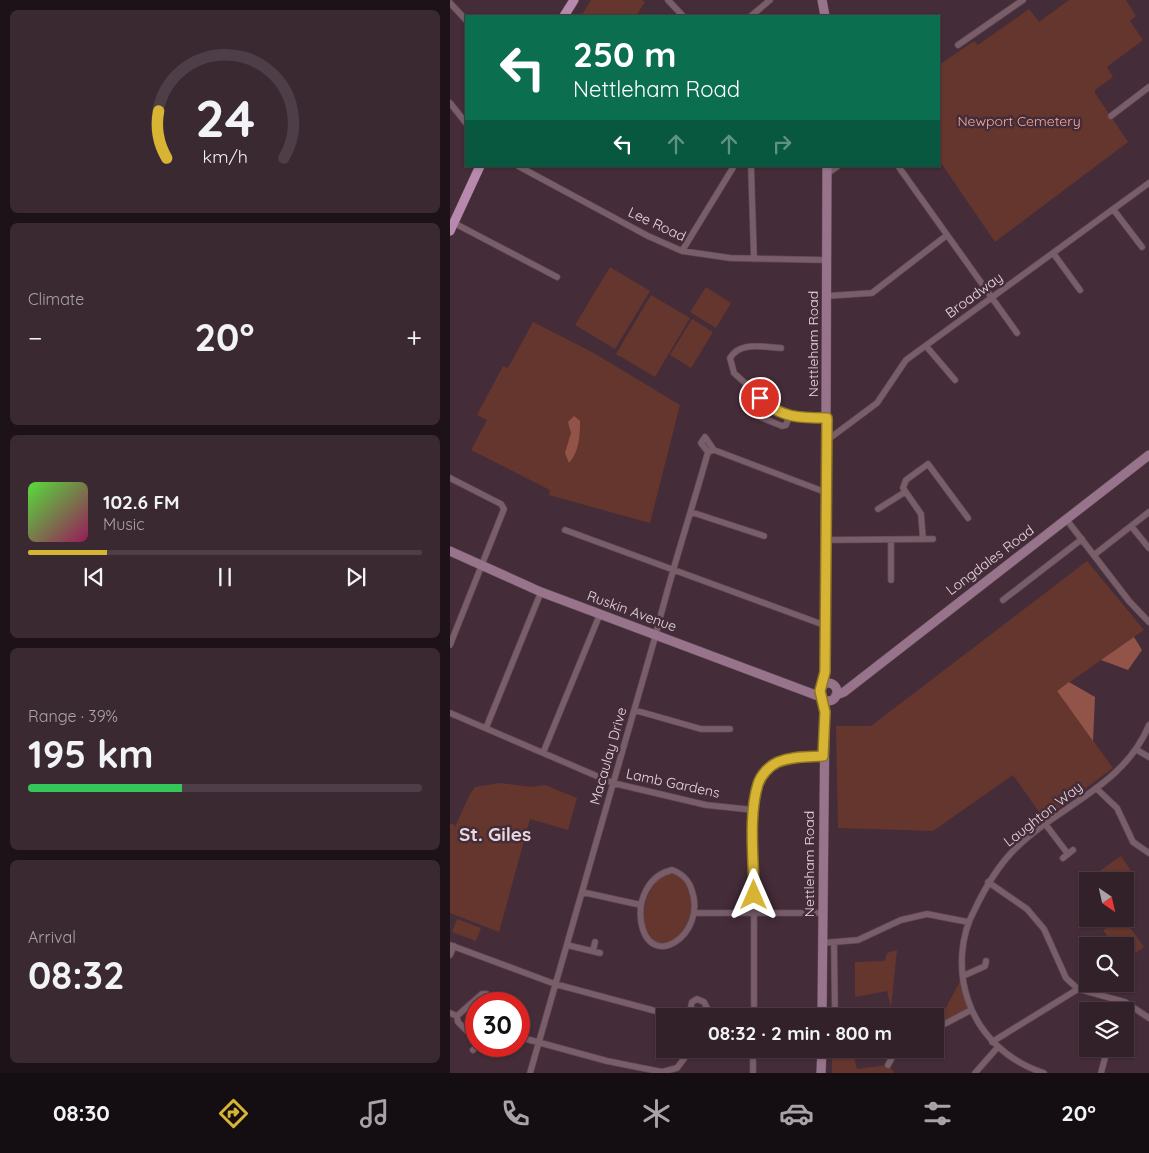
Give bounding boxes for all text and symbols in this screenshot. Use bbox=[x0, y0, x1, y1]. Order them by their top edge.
text: 250 m bbox=[573, 32, 677, 76]
icon: left bbox=[490, 35, 555, 100]
text: Nettleham Road bbox=[573, 75, 740, 103]
text: 24 bbox=[195, 85, 255, 150]
park label: Newport Cemetery bbox=[957, 112, 1081, 130]
icon: left bbox=[609, 130, 637, 158]
icon: ahead bbox=[662, 130, 690, 158]
icon: ahead bbox=[715, 130, 743, 158]
icon: right bbox=[768, 130, 796, 158]
text: km/h bbox=[202, 145, 248, 167]
street label: Lee Road bbox=[625, 203, 689, 245]
street label: Broadway bbox=[942, 268, 1006, 322]
text: Climate bbox=[28, 289, 84, 309]
street label: Nettleham Road bbox=[804, 291, 822, 397]
text: 20° bbox=[194, 313, 254, 361]
text: − bbox=[28, 320, 43, 355]
text: + bbox=[406, 320, 422, 355]
pin bbox=[739, 377, 781, 419]
icon: arrive bbox=[746, 384, 774, 412]
text: 102.6 FM bbox=[103, 490, 180, 514]
text: Music bbox=[103, 514, 145, 534]
street label: Longdales Road bbox=[942, 521, 1038, 599]
icon: previous bbox=[80, 563, 108, 591]
icon: pause bbox=[211, 563, 239, 591]
icon: next bbox=[342, 563, 370, 591]
street label: Ruskin Avenue bbox=[585, 586, 679, 636]
street label: Macaulay Drive bbox=[585, 705, 631, 807]
text: Range · 39% bbox=[28, 706, 118, 726]
text: 195 km bbox=[28, 730, 154, 778]
street label: Lamb Gardens bbox=[624, 764, 722, 802]
street label: Laughton Way bbox=[1000, 778, 1086, 850]
street label: Nettleham Road bbox=[800, 811, 818, 917]
district label: St. Giles bbox=[459, 822, 531, 846]
position arrow bbox=[727, 868, 779, 920]
north arrow bbox=[1079, 872, 1134, 928]
map controls bbox=[1079, 872, 1134, 1057]
text: Arrival bbox=[28, 927, 76, 947]
button: search bbox=[1079, 937, 1134, 992]
text: 08:32 bbox=[28, 951, 125, 999]
speed limit sign: 30 bbox=[465, 992, 530, 1057]
button: layers bbox=[1079, 1002, 1134, 1057]
text: 08:32 · 2 min · 800 m bbox=[708, 1021, 892, 1045]
icon: directions bbox=[216, 1096, 251, 1131]
icon: music bbox=[357, 1096, 392, 1131]
icon: phone bbox=[498, 1096, 533, 1131]
icon: climate bbox=[639, 1096, 674, 1131]
icon: car bbox=[779, 1096, 814, 1131]
icon: filters bbox=[920, 1096, 955, 1131]
text: 08:30 bbox=[53, 1099, 110, 1127]
text: 20° bbox=[1061, 1099, 1096, 1127]

